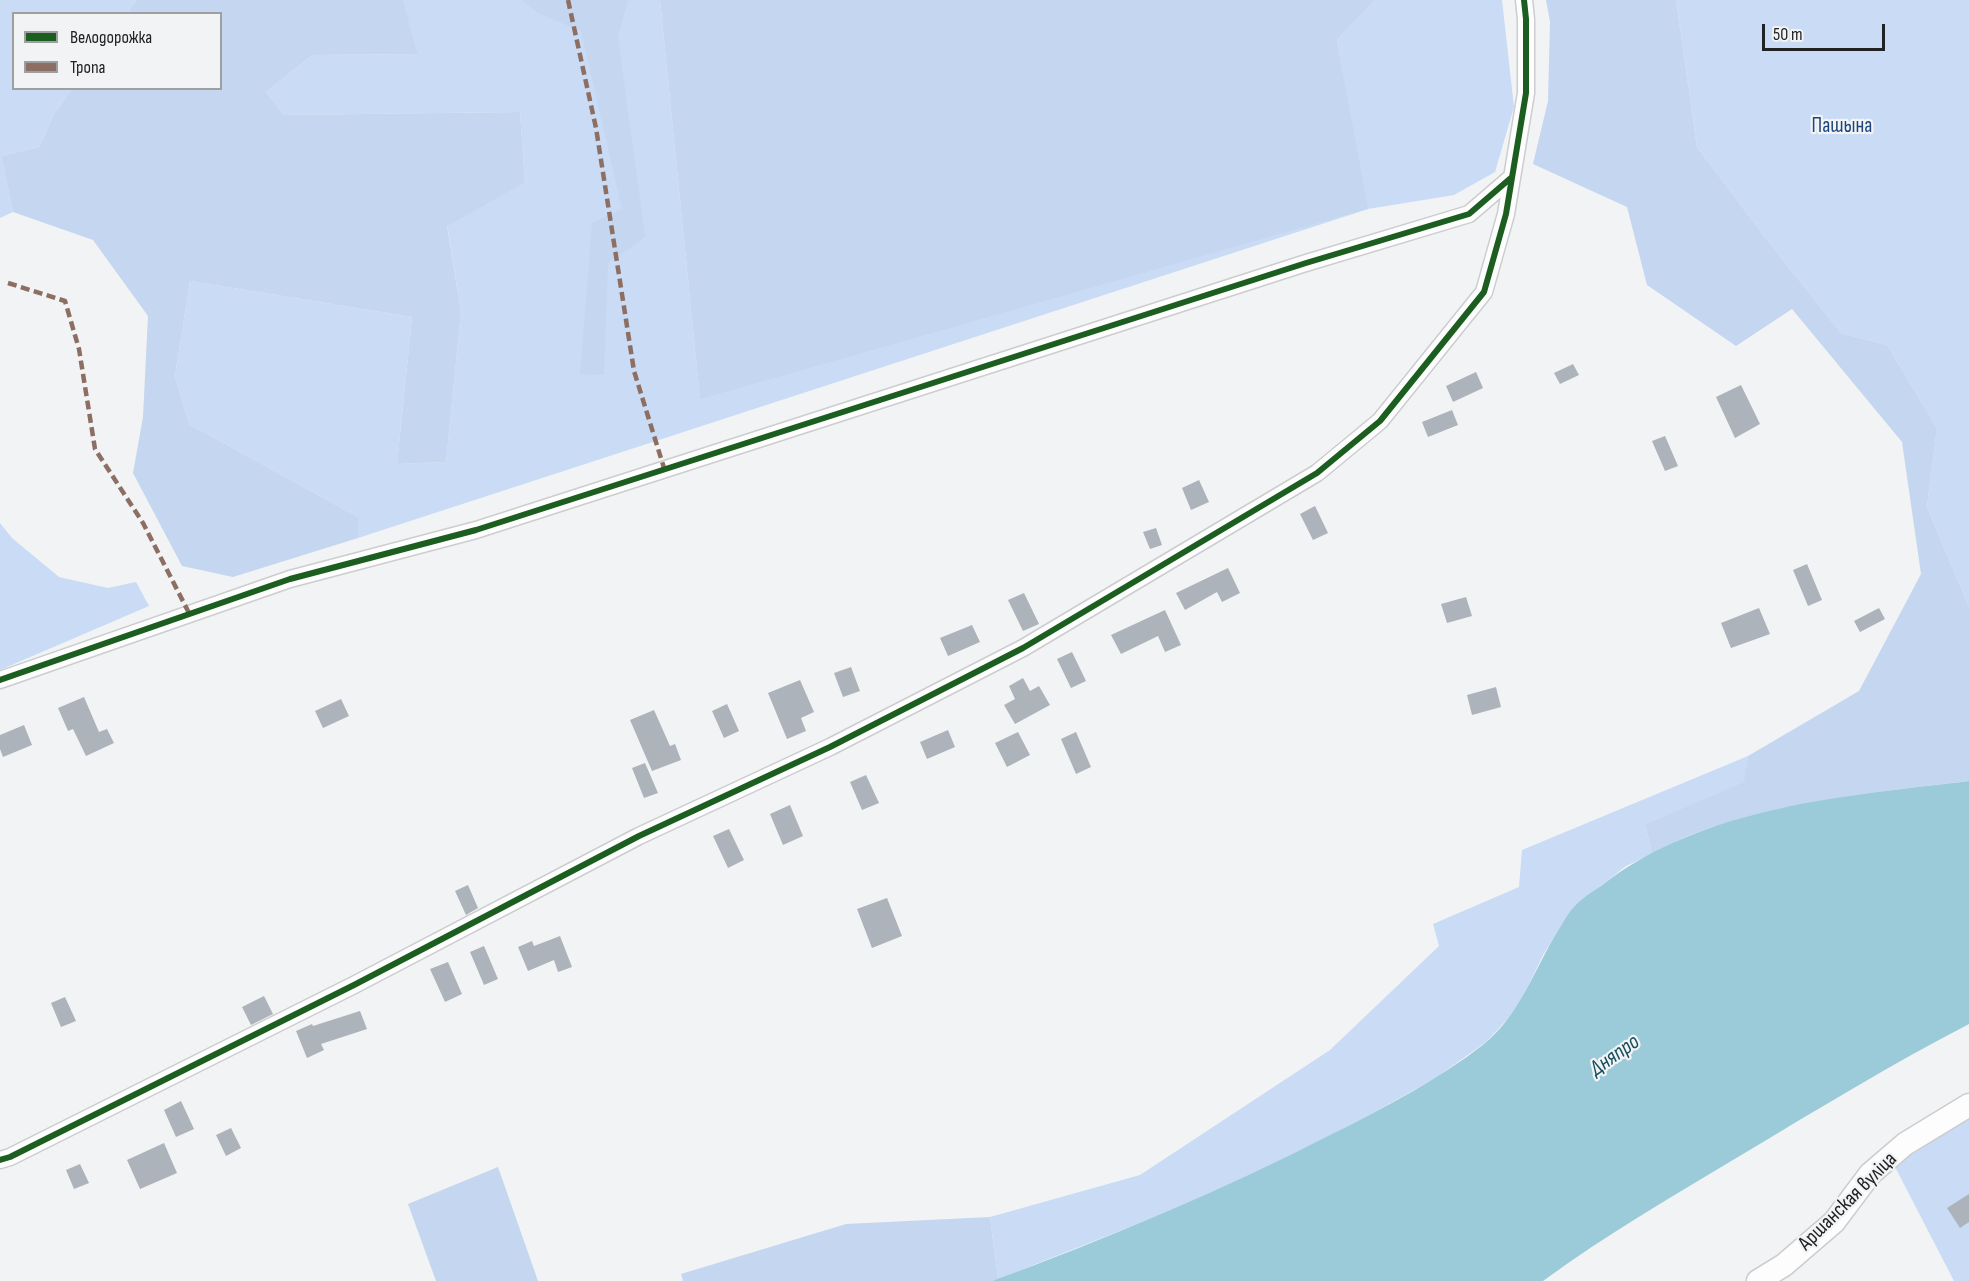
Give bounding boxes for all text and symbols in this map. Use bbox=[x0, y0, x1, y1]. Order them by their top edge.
legend bbox=[12, 12, 222, 90]
scale bar bbox=[1765, 12, 1888, 50]
text: 50 m bbox=[1773, 24, 1803, 45]
text: Велодорожка bbox=[70, 27, 152, 48]
text: Тропа bbox=[70, 57, 106, 78]
park label: Пашына bbox=[1812, 114, 1872, 140]
water label: Дняпро bbox=[1585, 1029, 1645, 1083]
street label: Аршанская вуліца bbox=[1793, 1147, 1903, 1257]

